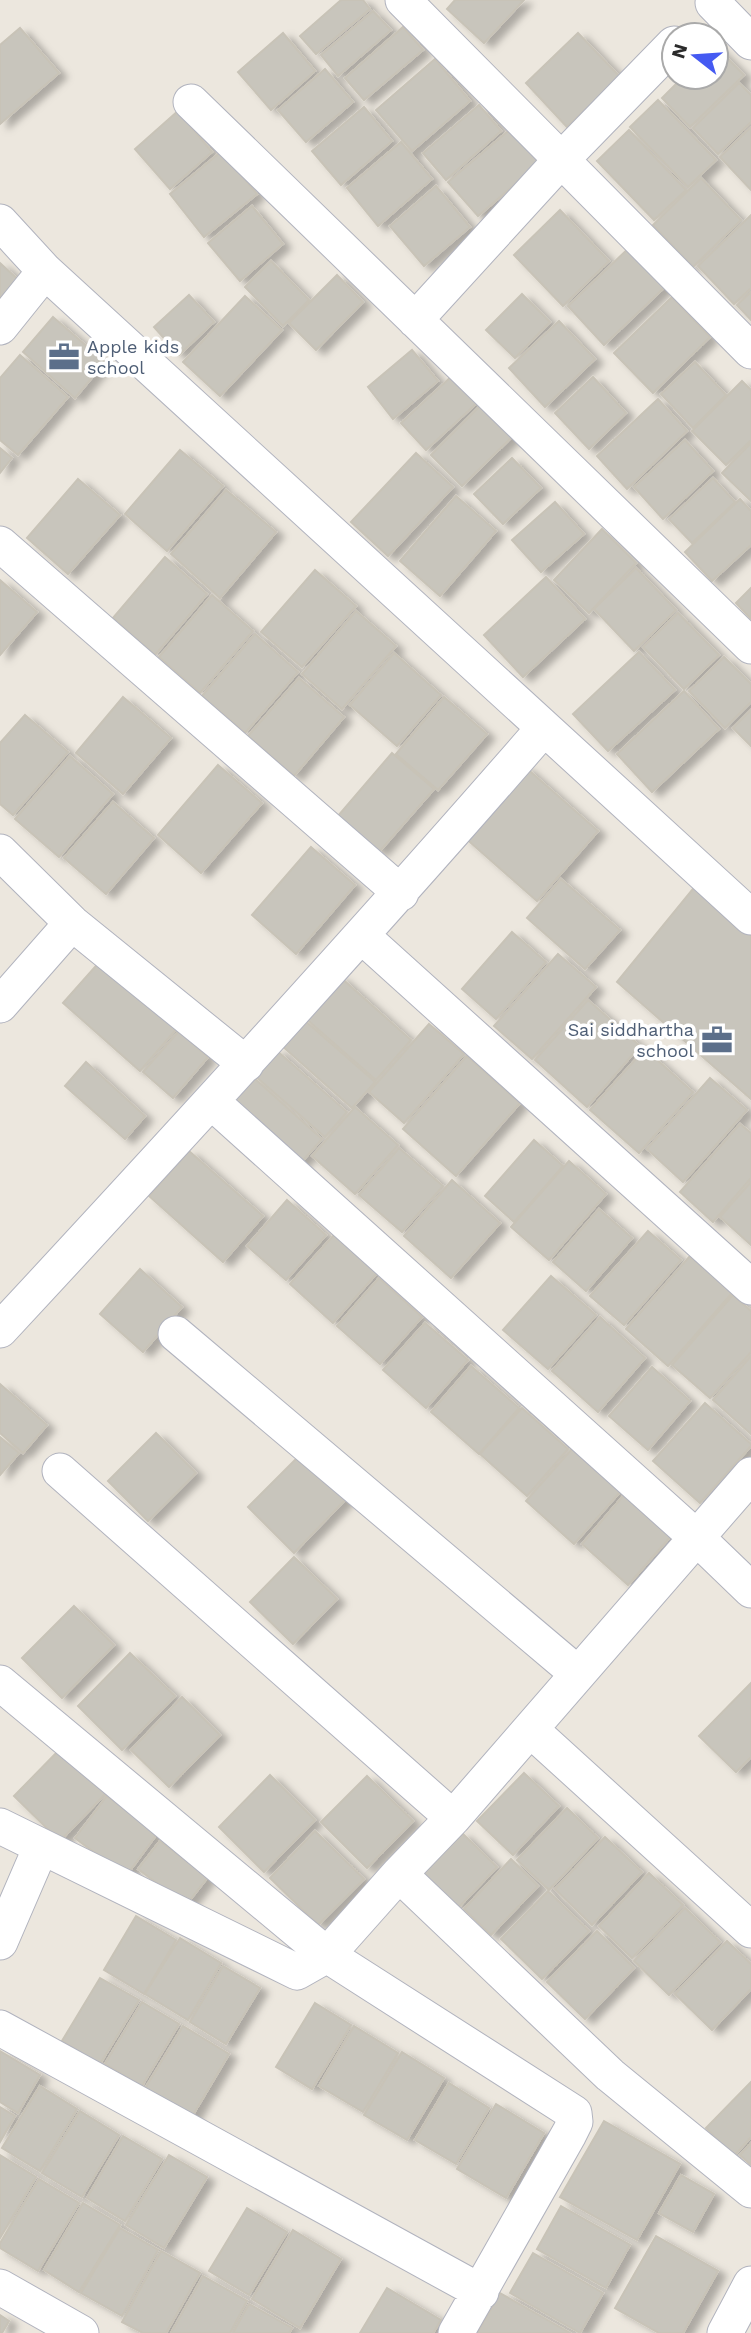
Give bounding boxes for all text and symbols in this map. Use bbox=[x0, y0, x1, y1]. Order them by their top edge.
north arrow bbox=[660, 21, 730, 91]
text: N bbox=[666, 41, 692, 61]
place label: Apple kids school bbox=[87, 336, 179, 378]
office icon: Apple kids school bbox=[47, 340, 81, 374]
place label: Sai siddhartha school bbox=[568, 1019, 694, 1061]
office icon: Sai siddhartha school bbox=[700, 1023, 734, 1057]

